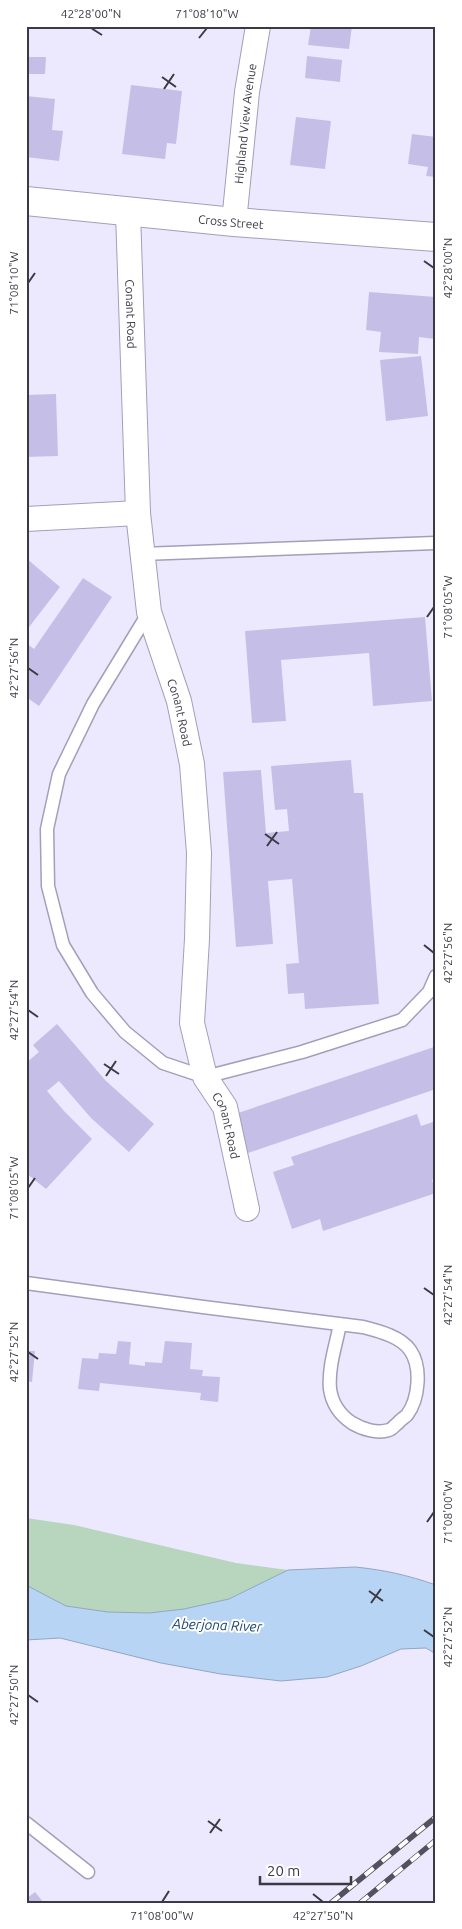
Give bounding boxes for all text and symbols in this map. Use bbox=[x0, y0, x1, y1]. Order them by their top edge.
text: 42°28'00"N bbox=[61, 7, 121, 20]
text: 71°08'10"W bbox=[175, 7, 239, 20]
street label: Highland View Avenue bbox=[231, 62, 258, 184]
street label: Cross Street bbox=[198, 212, 264, 231]
text: 42°28'00"N bbox=[441, 238, 454, 298]
text: 71°08'10"W bbox=[7, 251, 20, 315]
street label: Conant Road bbox=[124, 279, 139, 349]
text: 71°08'05"W bbox=[441, 575, 454, 639]
text: 42°27'56"N bbox=[7, 638, 20, 698]
street label: Conant Road bbox=[165, 677, 195, 747]
text: 42°27'56"N bbox=[441, 923, 454, 983]
text: 42°27'54"N bbox=[7, 980, 20, 1040]
street label: Conant Road bbox=[210, 1089, 242, 1160]
text: 71°08'05"W bbox=[7, 1156, 20, 1220]
text: 42°27'54"N bbox=[441, 1265, 454, 1325]
text: 42°27'52"N bbox=[7, 1322, 20, 1382]
text: 71°08'00"W bbox=[441, 1480, 454, 1544]
text: 42°27'52"N bbox=[441, 1607, 454, 1667]
water label: Aberjona River bbox=[171, 1615, 263, 1635]
text: 42°27'50"N bbox=[7, 1665, 20, 1725]
scale bar bbox=[260, 1854, 351, 1886]
text: 20 m bbox=[267, 1862, 300, 1879]
text: 71°08'00"W bbox=[130, 1909, 194, 1922]
text: 42°27'50"N bbox=[293, 1909, 353, 1922]

